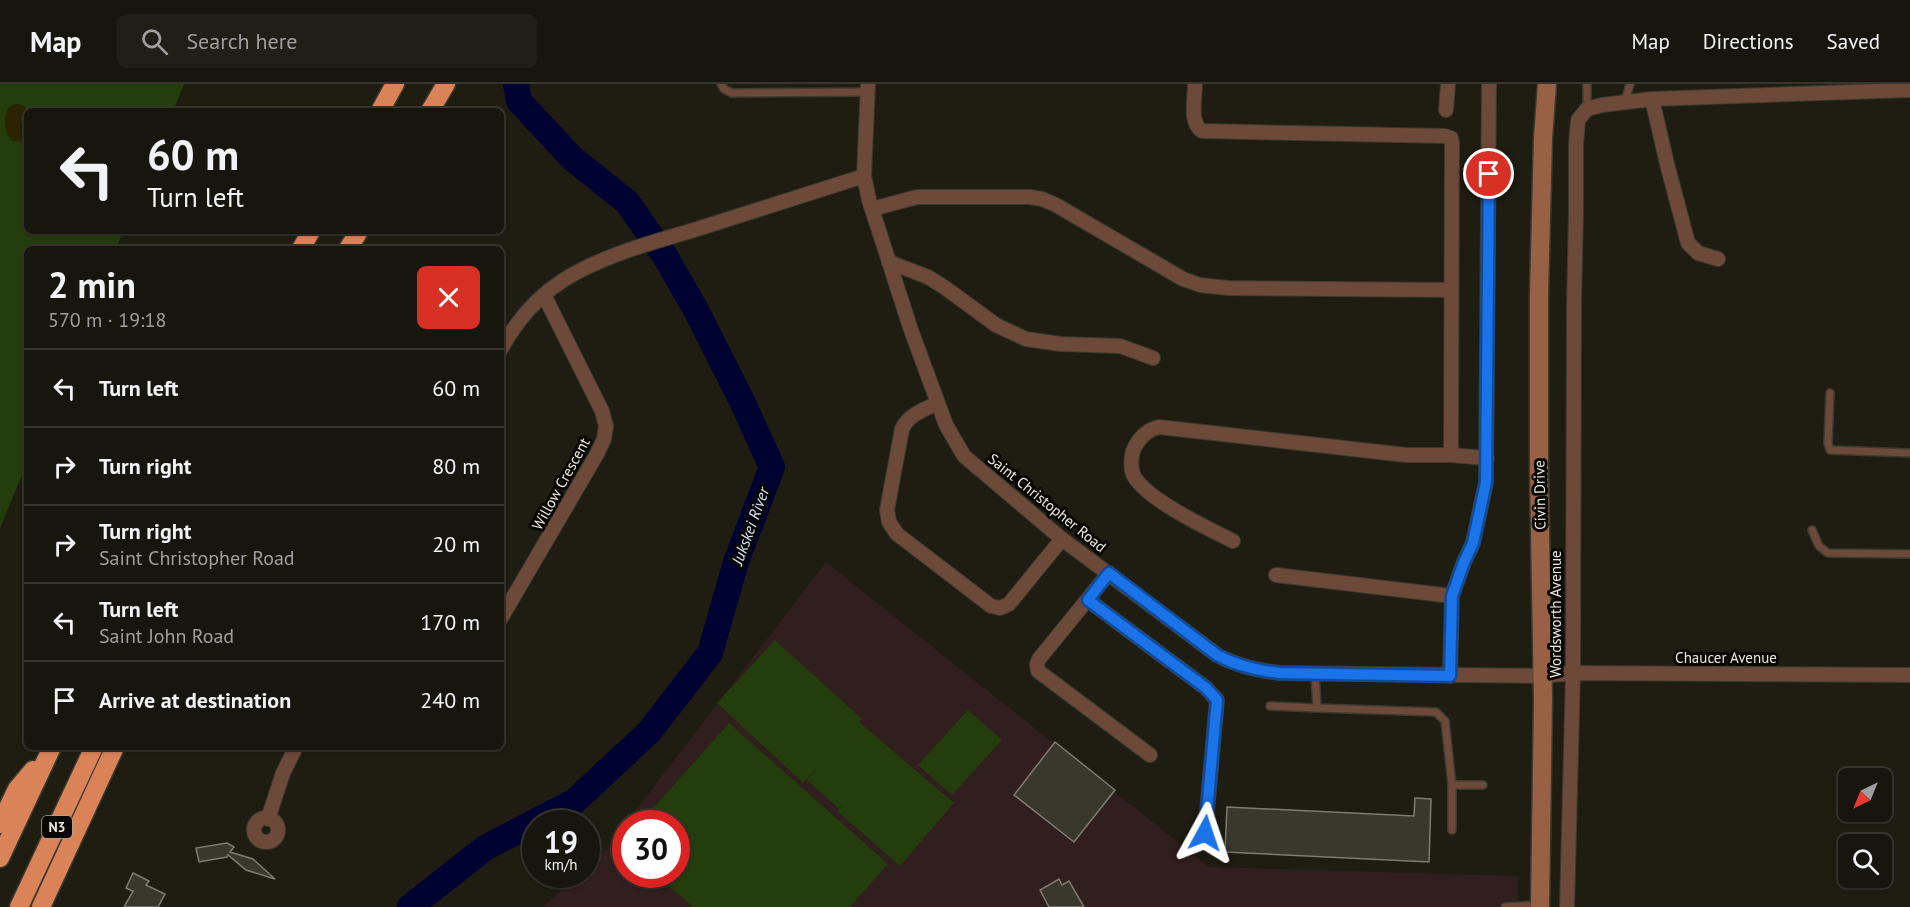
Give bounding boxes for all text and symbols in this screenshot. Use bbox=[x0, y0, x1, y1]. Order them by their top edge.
search box bbox=[117, 14, 537, 68]
text: Map bbox=[30, 23, 81, 60]
icon: search bbox=[138, 25, 171, 58]
text: Search here bbox=[186, 27, 297, 55]
text: Map bbox=[1631, 28, 1670, 55]
text: Directions bbox=[1703, 28, 1794, 55]
text: Saved bbox=[1827, 28, 1880, 55]
text: 60 m bbox=[147, 127, 239, 182]
icon: left bbox=[48, 132, 126, 210]
pin bbox=[1463, 148, 1514, 199]
icon: arrive bbox=[1472, 157, 1505, 190]
text: Turn left bbox=[147, 180, 244, 214]
text: 2 min bbox=[48, 261, 136, 308]
button: close bbox=[417, 266, 480, 329]
text: 570 m · 19:18 bbox=[48, 307, 166, 333]
icon: left bbox=[48, 372, 81, 405]
text: Turn left bbox=[99, 374, 179, 402]
text: 60 m bbox=[432, 374, 480, 402]
street label: Willow Crescent bbox=[527, 434, 594, 533]
street label: Saint Christopher Road bbox=[984, 449, 1110, 556]
icon: right bbox=[48, 450, 81, 483]
text: Turn right bbox=[99, 452, 191, 480]
text: 80 m bbox=[432, 452, 480, 480]
street label: Civin Drive bbox=[1529, 460, 1550, 530]
water label: Jukskei River bbox=[726, 483, 774, 569]
text: Turn right bbox=[99, 517, 191, 545]
icon: right bbox=[48, 528, 81, 561]
text: 20 m bbox=[432, 530, 480, 558]
text: Saint Christopher Road bbox=[99, 545, 295, 571]
street label: Wordsworth Avenue bbox=[1546, 550, 1565, 678]
text: Turn left bbox=[99, 595, 179, 623]
icon: left bbox=[48, 606, 81, 639]
text: 170 m bbox=[420, 608, 480, 636]
text: Saint John Road bbox=[99, 623, 234, 649]
street label: Chaucer Avenue bbox=[1675, 648, 1777, 667]
icon: arrive bbox=[48, 684, 81, 717]
text: Arrive at destination bbox=[99, 686, 291, 714]
text: 240 m bbox=[420, 686, 480, 714]
north arrow bbox=[1838, 768, 1892, 822]
map controls bbox=[1838, 768, 1892, 888]
position arrow bbox=[1173, 801, 1237, 865]
speed limit sign: 30 bbox=[612, 810, 690, 888]
road number: N3 bbox=[42, 816, 72, 838]
text: 19 bbox=[544, 822, 578, 861]
button: search bbox=[1838, 834, 1892, 888]
text: km/h bbox=[545, 855, 577, 874]

